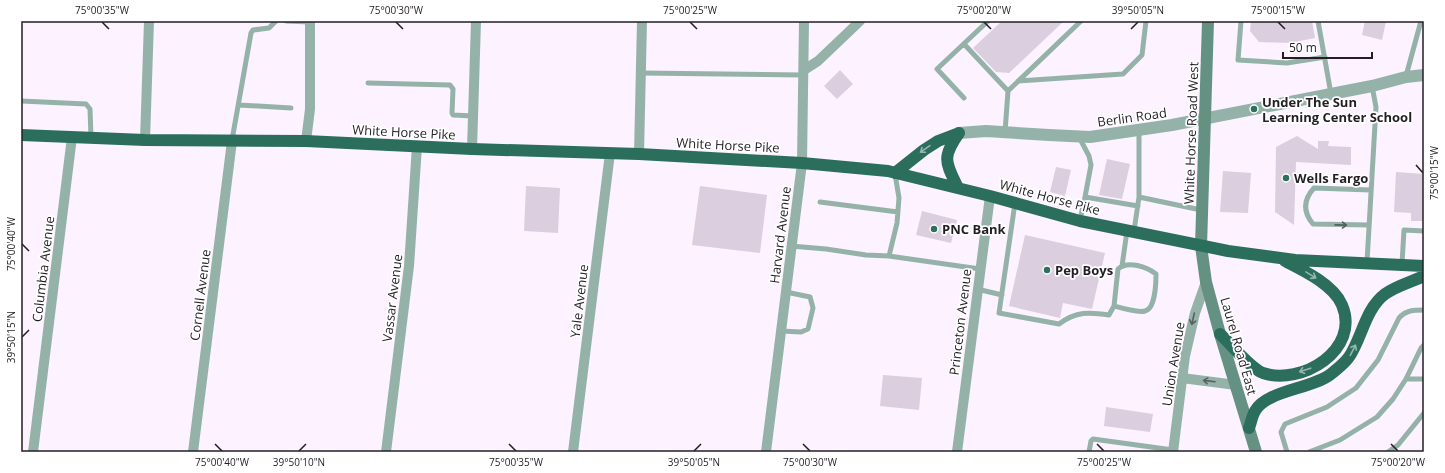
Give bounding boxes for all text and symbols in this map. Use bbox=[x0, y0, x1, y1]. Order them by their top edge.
text: 75°00'35"W bbox=[75, 3, 130, 17]
text: 75°00'30"W bbox=[369, 3, 424, 17]
text: 75°00'25"W bbox=[663, 3, 718, 17]
text: 75°00'20"W bbox=[957, 3, 1012, 17]
text: 39°50'05"N bbox=[1112, 3, 1164, 17]
text: 75°00'15"W bbox=[1251, 3, 1306, 17]
scale bar bbox=[1283, 34, 1372, 60]
text: 50 m bbox=[1289, 39, 1317, 56]
street label: White Horse Road West bbox=[1180, 61, 1202, 205]
place label: Under The Sun Learning Center School bbox=[1262, 93, 1412, 126]
street label: Berlin Road bbox=[1096, 103, 1168, 131]
marker: Under The Sun Learning Center School bbox=[1249, 104, 1259, 114]
street label: White Horse Pike bbox=[352, 120, 456, 144]
street label: White Horse Pike bbox=[676, 133, 780, 157]
one-way arrow bbox=[920, 145, 931, 153]
text: 75°00'15"W bbox=[1427, 145, 1441, 200]
place label: Wells Fargo bbox=[1294, 169, 1368, 187]
marker: Wells Fargo bbox=[1281, 173, 1291, 183]
street label: White Horse Pike bbox=[998, 175, 1102, 219]
street label: Harvard Avenue bbox=[765, 185, 795, 285]
street label: Columbia Avenue bbox=[28, 215, 58, 323]
text: 75°00'40"W bbox=[4, 216, 18, 271]
place label: PNC Bank bbox=[942, 220, 1007, 238]
one-way arrow bbox=[1334, 221, 1347, 229]
marker: PNC Bank bbox=[929, 224, 939, 234]
street label: Cornell Avenue bbox=[185, 248, 215, 342]
street label: Vassar Avenue bbox=[378, 253, 406, 343]
place label: Pep Boys bbox=[1055, 261, 1113, 279]
street label: Yale Avenue bbox=[566, 263, 592, 339]
marker: Pep Boys bbox=[1042, 265, 1052, 275]
street label: Princeton Avenue bbox=[945, 268, 975, 376]
one-way arrow bbox=[1305, 271, 1317, 279]
street label: Laurel Road East bbox=[1216, 295, 1262, 397]
text: 39°50'15"N bbox=[4, 311, 18, 363]
one-way arrow bbox=[1189, 312, 1197, 325]
street label: Union Avenue bbox=[1157, 321, 1189, 407]
one-way arrow bbox=[1349, 344, 1357, 356]
one-way arrow bbox=[1298, 367, 1311, 374]
one-way arrow bbox=[1203, 377, 1216, 385]
text: 75°00'40"W bbox=[195, 455, 250, 469]
text: 39°50'10"N bbox=[273, 455, 325, 469]
text: 75°00'35"W bbox=[489, 455, 544, 469]
text: 39°50'05"N bbox=[668, 455, 720, 469]
text: 75°00'30"W bbox=[783, 455, 838, 469]
text: 75°00'25"W bbox=[1077, 455, 1132, 469]
text: 75°00'20"W bbox=[1371, 455, 1426, 469]

